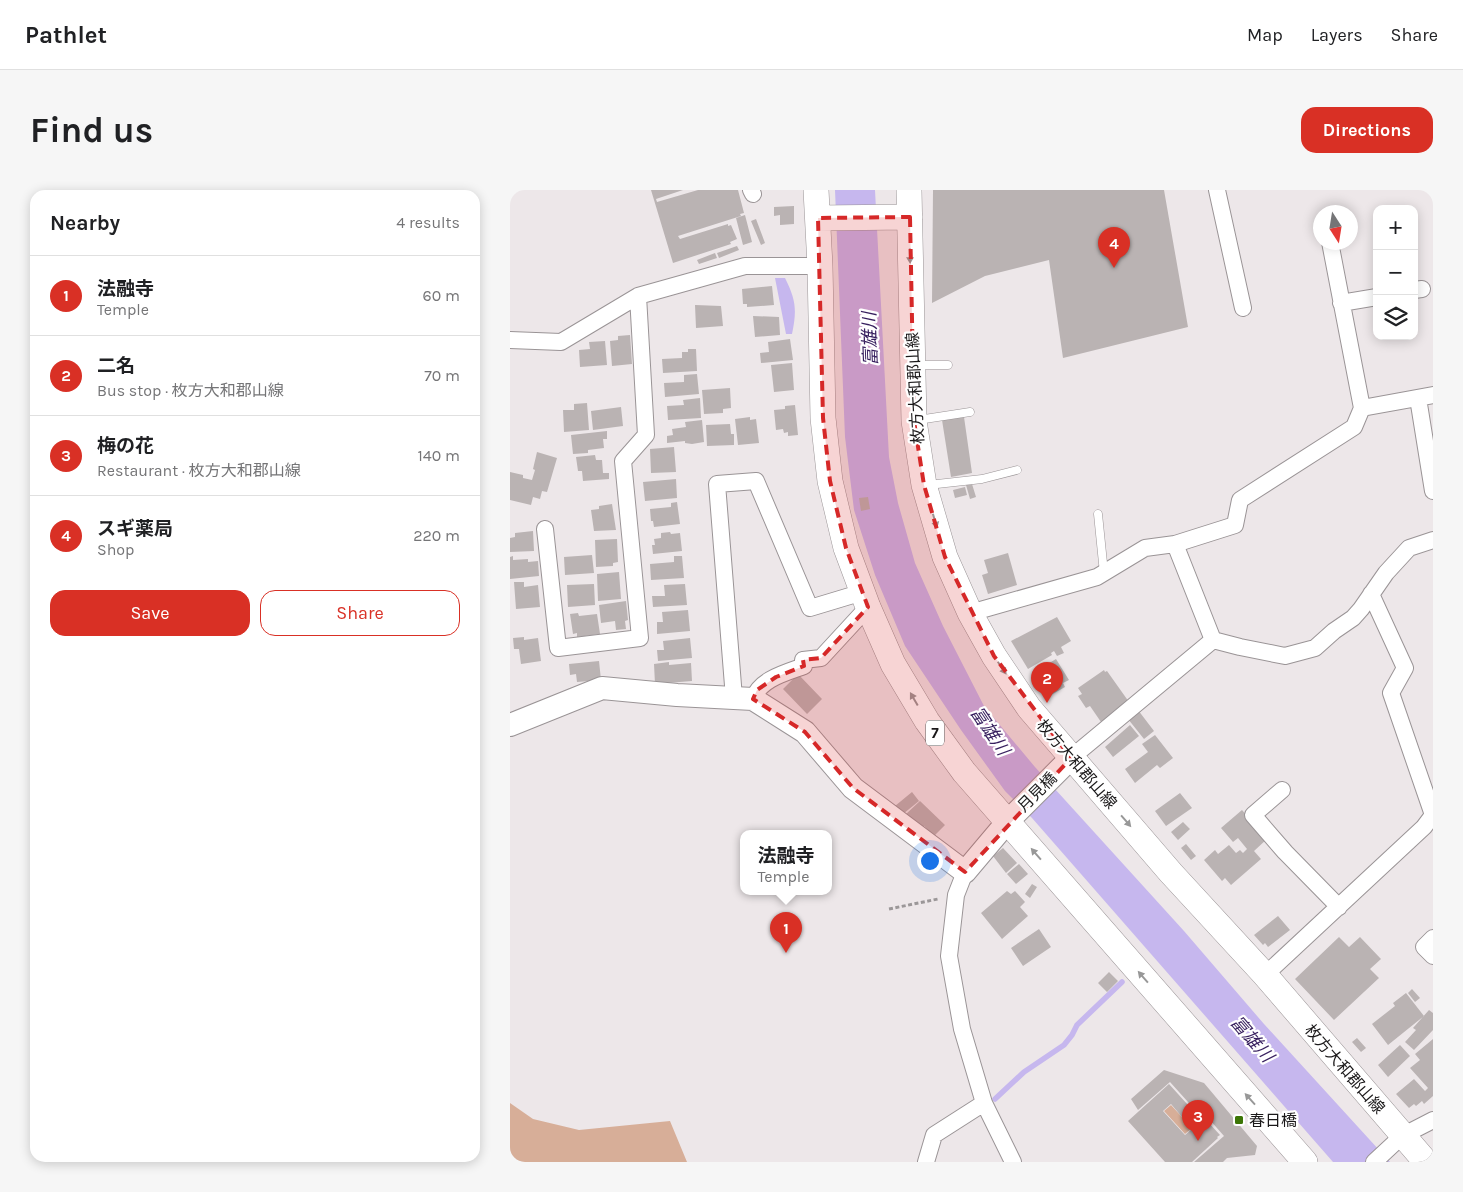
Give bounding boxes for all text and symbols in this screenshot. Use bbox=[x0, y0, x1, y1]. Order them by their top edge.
text: Pathlet bbox=[25, 21, 107, 49]
text: Map bbox=[1247, 24, 1283, 46]
text: Layers bbox=[1311, 24, 1363, 46]
text: Share bbox=[1391, 24, 1438, 46]
button: Directions bbox=[1301, 107, 1433, 153]
text: Find us bbox=[30, 110, 153, 151]
north arrow bbox=[1313, 205, 1358, 250]
map controls bbox=[1373, 205, 1418, 340]
button: + bbox=[1373, 205, 1418, 250]
text: Nearby bbox=[50, 211, 120, 235]
text: 4 results bbox=[396, 213, 460, 232]
pin: 4 bbox=[1098, 227, 1130, 268]
one-way arrow bbox=[907, 248, 915, 264]
button: − bbox=[1373, 250, 1418, 295]
text: 法融寺 bbox=[97, 278, 154, 300]
text: 1 bbox=[63, 286, 69, 305]
text: 60 m bbox=[423, 286, 460, 305]
button: layers bbox=[1373, 295, 1418, 340]
text: Temple bbox=[97, 300, 149, 319]
water label: 富雄川 bbox=[858, 310, 882, 366]
street label: 枚方大和郡山線 bbox=[903, 332, 927, 444]
text: 二名 bbox=[97, 355, 135, 377]
text: 2 bbox=[61, 366, 71, 385]
text: 70 m bbox=[424, 366, 460, 385]
text: Bus stop · 枚方大和郡山線 bbox=[97, 381, 284, 400]
text: 梅の花 bbox=[97, 435, 154, 457]
text: 3 bbox=[61, 446, 71, 465]
text: 140 m bbox=[418, 446, 460, 465]
text: Restaurant · 枚方大和郡山線 bbox=[97, 461, 301, 480]
one-way arrow bbox=[931, 514, 939, 529]
text: スギ薬局 bbox=[97, 518, 173, 540]
text: 4 bbox=[61, 526, 71, 545]
text: 220 m bbox=[413, 526, 460, 545]
text: Shop bbox=[97, 540, 134, 559]
button: Save bbox=[50, 590, 250, 636]
button: Share bbox=[260, 590, 460, 636]
one-way arrow bbox=[997, 662, 1007, 675]
pin: 2 bbox=[1031, 662, 1063, 703]
one-way arrow bbox=[910, 692, 918, 707]
water label: 富雄川 bbox=[966, 702, 1015, 761]
street label: 枚方大和郡山線 bbox=[1033, 715, 1121, 813]
road number: 7 bbox=[926, 720, 944, 746]
street label: 月見橋 bbox=[1013, 768, 1061, 816]
one-way arrow bbox=[1121, 815, 1132, 828]
popup bbox=[740, 830, 832, 895]
text: 法融寺 bbox=[757, 845, 815, 867]
your location bbox=[917, 848, 943, 874]
one-way arrow bbox=[1031, 848, 1042, 861]
text: Temple bbox=[757, 867, 810, 886]
pin: 1 bbox=[770, 912, 802, 953]
one-way arrow bbox=[1137, 971, 1149, 983]
water label: 富雄川 bbox=[1226, 1011, 1279, 1068]
street label: 枚方大和郡山線 bbox=[1301, 1020, 1389, 1118]
one-way arrow bbox=[1244, 1093, 1256, 1105]
pin: 3 bbox=[1182, 1100, 1214, 1141]
place label: 春日橋 bbox=[1249, 1111, 1297, 1130]
marker: 春日橋 bbox=[1233, 1114, 1245, 1126]

